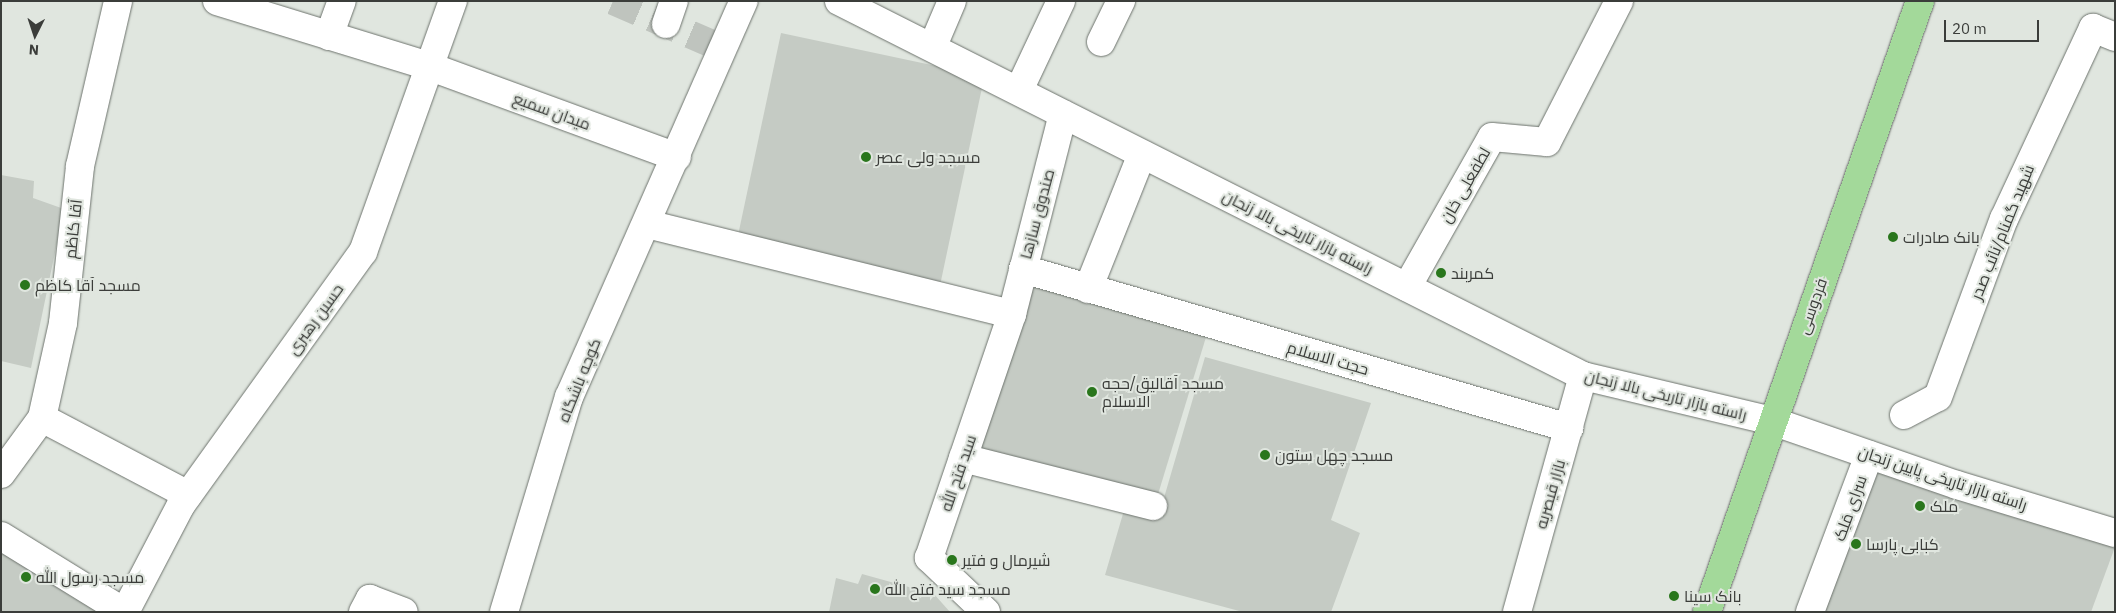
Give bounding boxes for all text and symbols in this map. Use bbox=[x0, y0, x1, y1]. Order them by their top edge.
north arrow bbox=[10, 10, 60, 60]
scale bar bbox=[1946, 10, 2041, 42]
text: 20 m bbox=[1952, 19, 1987, 38]
text: N bbox=[28, 41, 40, 59]
street label: میدان سمیع bbox=[511, 88, 593, 134]
street label: لطفعلی خان bbox=[1436, 144, 1494, 226]
place label: مسجد ولی عصر bbox=[876, 147, 980, 167]
marker: مسجد ولی عصر bbox=[860, 151, 872, 163]
street label: شهید گمنام/نائب صدر bbox=[1966, 162, 2038, 302]
street label: صندوق سازها bbox=[1016, 167, 1058, 261]
street label: راسته بازار تاریخی بالا زنجان bbox=[1219, 186, 1377, 278]
street label: آقا کاظم bbox=[60, 198, 86, 260]
place label: بانک صادرات bbox=[1903, 227, 1980, 247]
marker: بانک صادرات bbox=[1887, 231, 1899, 243]
place label: کمربند bbox=[1451, 263, 1494, 283]
marker: کمربند bbox=[1435, 267, 1447, 279]
place label: مسجد آقا کاظم bbox=[35, 275, 141, 295]
street label: فردوسی bbox=[1793, 275, 1831, 337]
marker: مسجد آقا کاظم bbox=[19, 279, 31, 291]
street label: حسین رهبری bbox=[283, 280, 347, 358]
street label: کوچه باشگاه bbox=[553, 335, 605, 425]
street label: حجت الاسلام bbox=[1285, 337, 1371, 379]
street label: راسته بازار تاریخی بالا زنجان bbox=[1583, 366, 1749, 424]
place label: مسجد آقالیق/حجه الاسلام bbox=[1102, 373, 1224, 411]
marker: مسجد آقالیق/حجه الاسلام bbox=[1086, 386, 1098, 398]
street label: سید فتح الله bbox=[936, 432, 980, 514]
street label: راسته بازار تاریخی پایین زنجان bbox=[1856, 442, 2030, 514]
place label: مسجد چهل ستون bbox=[1275, 445, 1393, 465]
marker: مسجد چهل ستون bbox=[1259, 449, 1271, 461]
street label: بازار قیصریه bbox=[1531, 457, 1569, 531]
street label: سرای مَلِک bbox=[1829, 473, 1871, 543]
place label: ملک bbox=[1930, 496, 1958, 516]
marker: ملک bbox=[1914, 500, 1926, 512]
place label: کبابی پارسا bbox=[1866, 534, 1939, 554]
marker: کبابی پارسا bbox=[1850, 538, 1862, 550]
place label: شیرمال و فتیر bbox=[962, 550, 1051, 570]
marker: شیرمال و فتیر bbox=[946, 554, 958, 566]
place label: مسجد رسول الله bbox=[36, 567, 144, 587]
marker: مسجد رسول الله bbox=[20, 571, 32, 583]
place label: مسجد سید فتح الله bbox=[885, 579, 1011, 599]
marker: مسجد سید فتح الله bbox=[869, 583, 881, 595]
place label: بانک سینا bbox=[1684, 586, 1741, 606]
marker: بانک سینا bbox=[1668, 590, 1680, 602]

